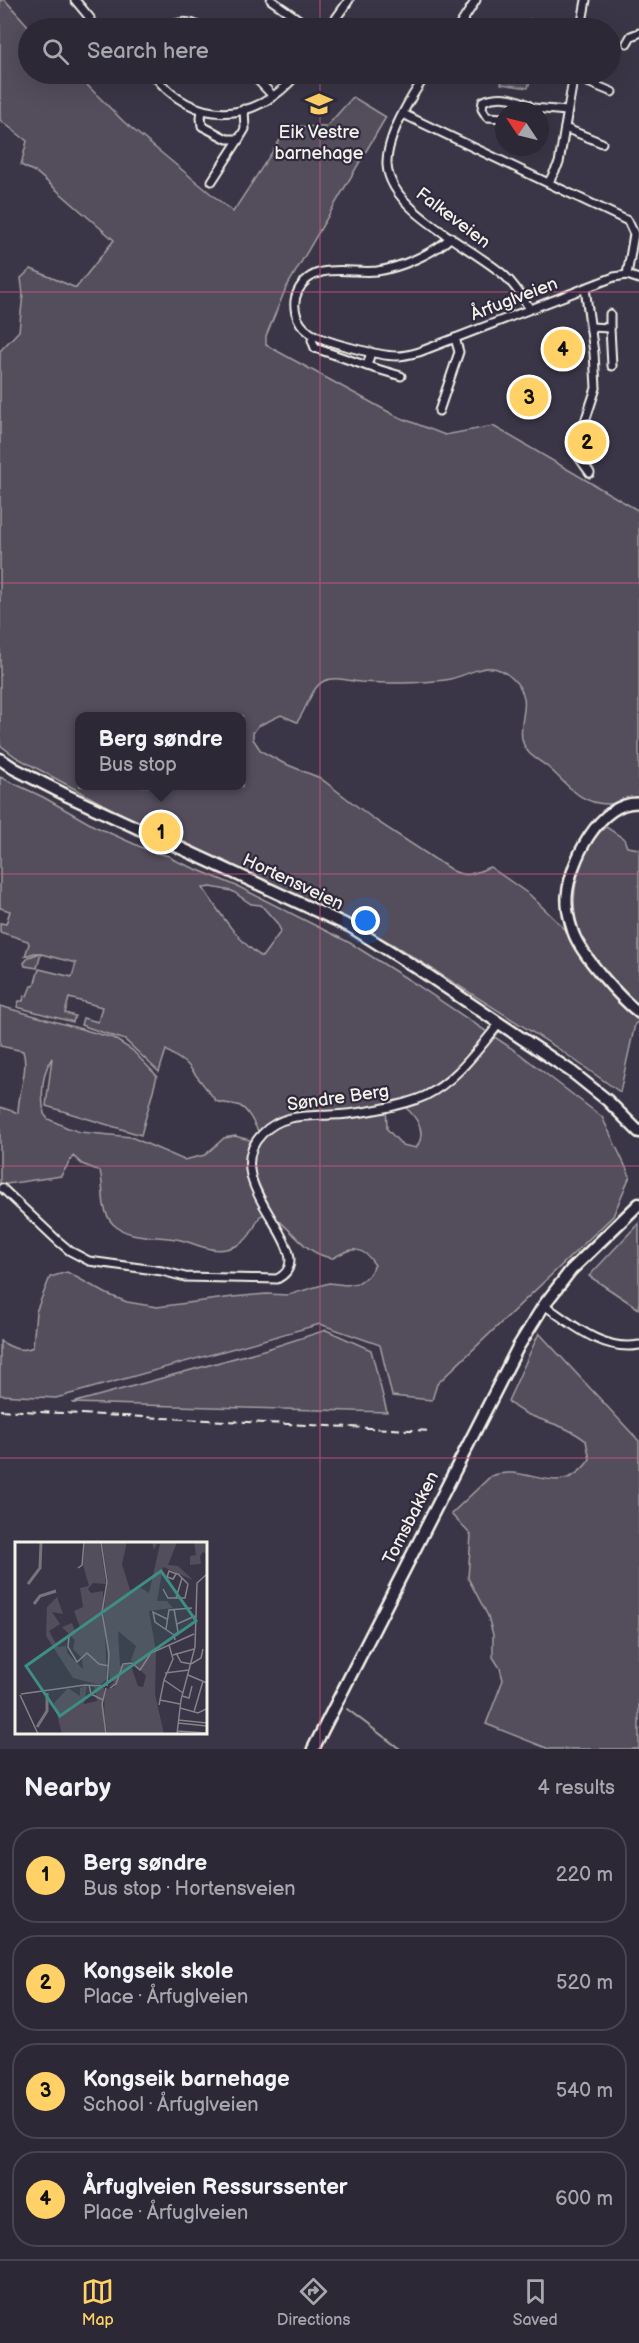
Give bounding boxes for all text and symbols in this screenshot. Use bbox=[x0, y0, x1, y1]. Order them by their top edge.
search box bbox=[18, 18, 621, 84]
icon: search bbox=[39, 35, 72, 68]
text: Search here bbox=[87, 38, 209, 65]
school or university icon: Eik Vestre barnehage bbox=[304, 89, 334, 119]
north arrow bbox=[495, 102, 549, 156]
place label: Eik Vestre barnehage bbox=[275, 122, 364, 164]
street label: Falkeveien bbox=[412, 183, 494, 253]
street label: Årfuglveien bbox=[467, 272, 560, 325]
pin: 4 bbox=[544, 326, 582, 372]
pin: 3 bbox=[510, 374, 548, 420]
pin: 2 bbox=[568, 420, 606, 464]
popup bbox=[75, 712, 246, 790]
text: Berg søndre bbox=[98, 726, 223, 753]
text: Bus stop bbox=[98, 753, 177, 777]
pin: 1 bbox=[142, 810, 180, 854]
street label: Hortensveien bbox=[239, 849, 347, 915]
your location bbox=[351, 906, 380, 935]
street label: Søndre Berg bbox=[286, 1080, 390, 1116]
street label: Tomsbakken bbox=[379, 1468, 443, 1568]
inset map bbox=[15, 1542, 207, 1734]
text: Nearby bbox=[24, 1773, 111, 1804]
text: 4 results bbox=[537, 1776, 615, 1800]
text: Berg søndre bbox=[83, 1850, 207, 1877]
text: 1 bbox=[41, 1863, 50, 1887]
text: 220 m bbox=[556, 1863, 613, 1887]
text: Bus stop · Hortensveien bbox=[83, 1877, 296, 1901]
text: Kongseik skole bbox=[83, 1958, 233, 1985]
text: 2 bbox=[40, 1971, 51, 1995]
text: 520 m bbox=[556, 1971, 613, 1995]
text: Place · Årfuglveien bbox=[83, 1985, 248, 2009]
text: Kongseik barnehage bbox=[83, 2066, 290, 2093]
text: 3 bbox=[40, 2079, 51, 2103]
text: 540 m bbox=[556, 2079, 613, 2103]
text: School · Årfuglveien bbox=[83, 2093, 259, 2117]
text: Årfuglveien Ressurssenter bbox=[83, 2174, 348, 2201]
text: 4 bbox=[40, 2187, 51, 2211]
text: 600 m bbox=[555, 2187, 613, 2211]
text: Place · Årfuglveien bbox=[83, 2201, 248, 2225]
tab: Map bbox=[81, 2275, 114, 2330]
tab: Directions bbox=[277, 2275, 350, 2330]
tab: Saved bbox=[513, 2275, 558, 2330]

